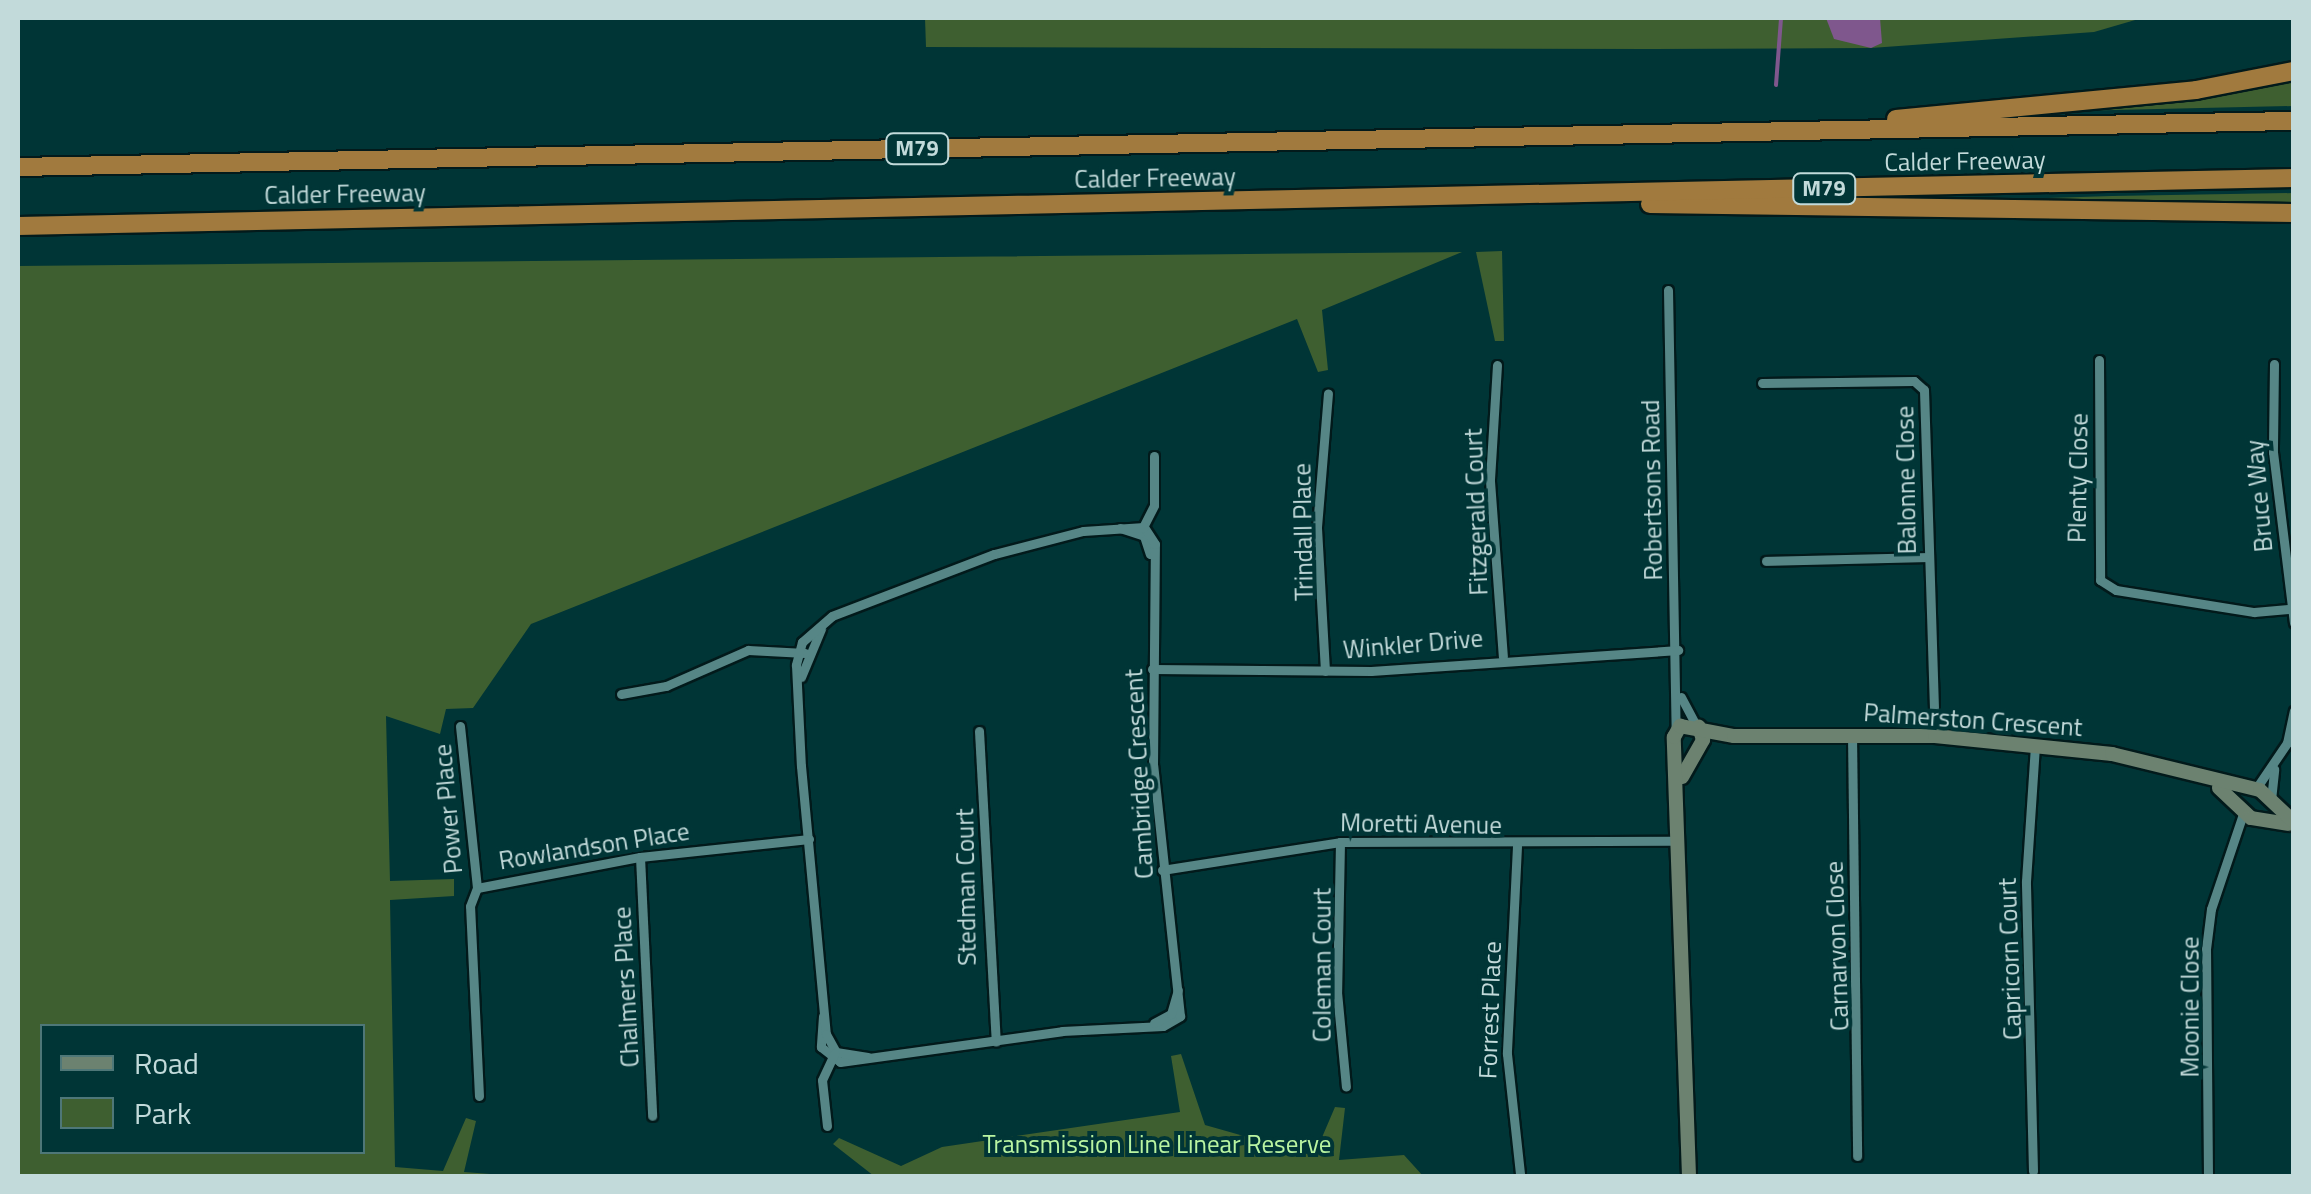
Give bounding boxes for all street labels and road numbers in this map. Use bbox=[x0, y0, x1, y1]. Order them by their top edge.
road number: M79 bbox=[884, 132, 950, 166]
street label: Calder Freeway bbox=[1884, 145, 2046, 177]
street label: Calder Freeway bbox=[1074, 162, 1236, 194]
road number: M79 bbox=[1792, 172, 1856, 206]
street label: Calder Freeway bbox=[264, 178, 426, 210]
street label: Robertsons Road bbox=[1635, 399, 1669, 581]
street label: Balonne Close bbox=[1890, 405, 1922, 555]
street label: Plenty Close bbox=[2062, 413, 2094, 543]
street label: Fitzgerald Court bbox=[1458, 428, 1494, 596]
street label: Bruce Way bbox=[2239, 439, 2279, 553]
street label: Trindall Place bbox=[1287, 463, 1319, 601]
street label: Winkler Drive bbox=[1342, 623, 1484, 665]
street label: Cambridge Crescent bbox=[1119, 668, 1159, 880]
street label: Palmerston Crescent bbox=[1863, 697, 2083, 743]
street label: Power Place bbox=[427, 743, 469, 875]
street label: Stedman Court bbox=[950, 808, 982, 966]
street label: Moretti Avenue bbox=[1340, 808, 1502, 840]
street label: Rowlandson Place bbox=[497, 816, 691, 876]
street label: Carnarvon Close bbox=[1819, 860, 1855, 1032]
street label: Capricorn Court bbox=[1992, 877, 2028, 1041]
street label: Coleman Court bbox=[1307, 888, 1337, 1042]
street label: Chalmers Place bbox=[607, 906, 645, 1068]
street label: Moonie Close bbox=[2175, 936, 2205, 1078]
street label: Forrest Place bbox=[1473, 941, 1507, 1079]

